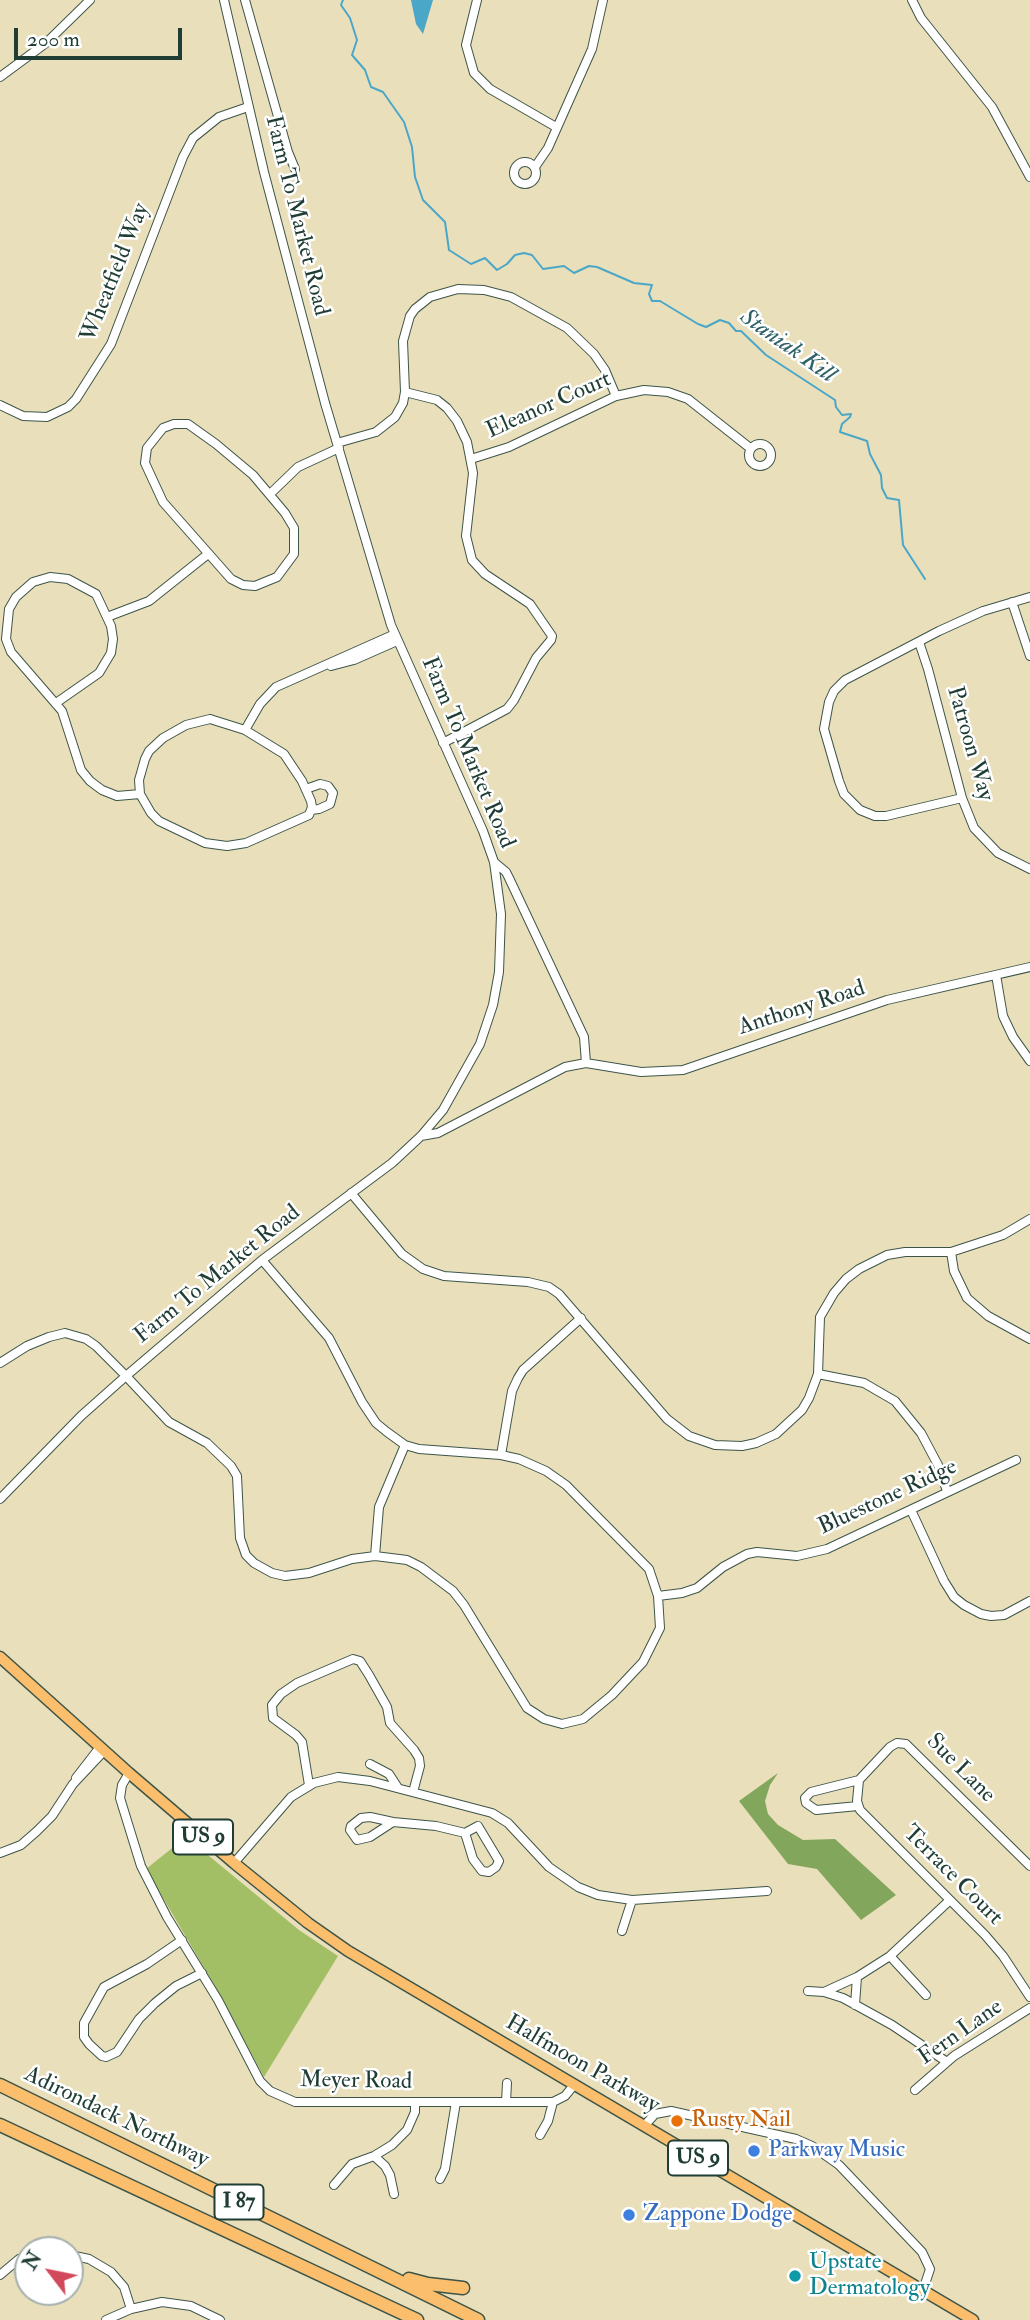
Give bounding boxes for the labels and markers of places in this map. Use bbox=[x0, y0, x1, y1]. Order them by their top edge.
place label: Rusty Nail bbox=[691, 2107, 791, 2135]
marker: Rusty Nail bbox=[669, 2113, 685, 2129]
place label: Parkway Music bbox=[768, 2137, 905, 2165]
marker: Parkway Music bbox=[746, 2143, 762, 2159]
place label: Zappone Dodge bbox=[643, 2201, 792, 2229]
marker: Zappone Dodge bbox=[621, 2207, 637, 2223]
place label: Upstate Dermatology bbox=[809, 2249, 930, 2303]
marker: Upstate Dermatology bbox=[787, 2268, 803, 2284]

